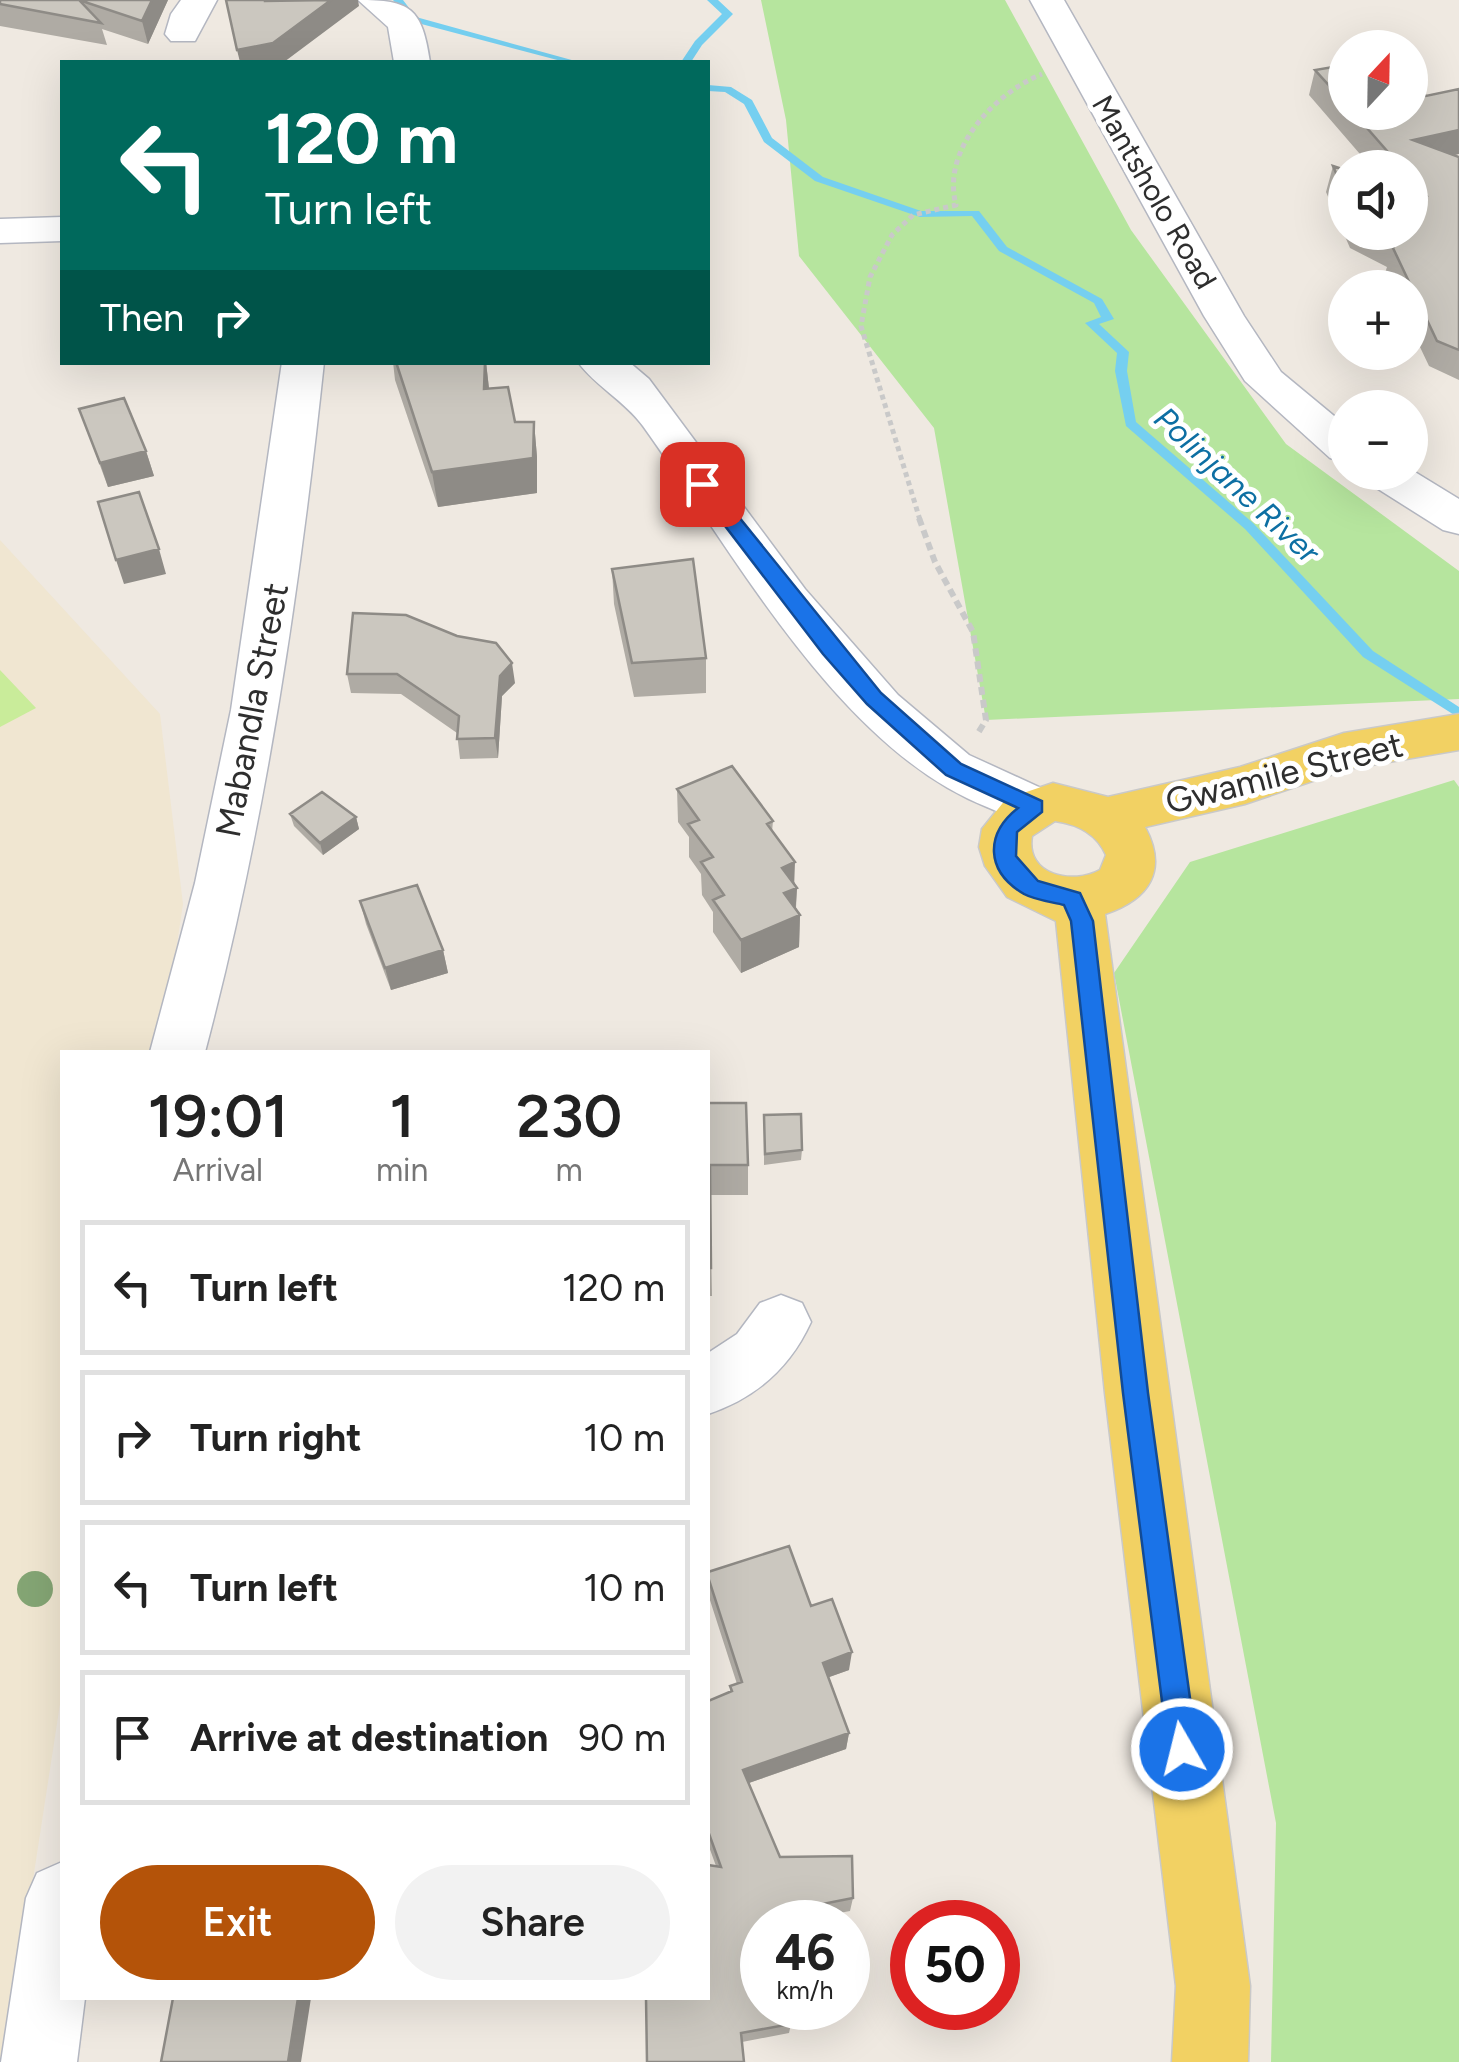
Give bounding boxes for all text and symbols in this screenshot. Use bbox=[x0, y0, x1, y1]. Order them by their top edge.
north arrow bbox=[1328, 30, 1428, 130]
map controls bbox=[1328, 30, 1428, 490]
street label: Mantsholo Road bbox=[1084, 88, 1225, 295]
text: 120 m bbox=[265, 96, 458, 181]
icon: left bbox=[100, 100, 230, 230]
button: sound bbox=[1328, 150, 1428, 250]
text: Turn left bbox=[265, 181, 432, 235]
button: + bbox=[1328, 270, 1428, 370]
icon: right bbox=[204, 290, 259, 345]
text: Then bbox=[100, 295, 184, 341]
button: − bbox=[1328, 390, 1428, 490]
water label: Polinjane River bbox=[1147, 399, 1328, 572]
pin bbox=[660, 442, 745, 527]
icon: arrive bbox=[675, 457, 730, 512]
street label: Mabandla Street bbox=[207, 579, 297, 841]
street label: Gwamile Street bbox=[1161, 723, 1407, 823]
text: 19:01 bbox=[148, 1080, 288, 1152]
text: 1 bbox=[390, 1080, 415, 1152]
text: 230 bbox=[516, 1080, 622, 1152]
text: Arrival bbox=[173, 1151, 263, 1189]
text: min bbox=[376, 1151, 428, 1189]
text: m bbox=[556, 1151, 583, 1189]
icon: left bbox=[105, 1260, 160, 1315]
text: Turn left bbox=[190, 1265, 338, 1311]
text: 120 m bbox=[562, 1265, 665, 1311]
icon: right bbox=[105, 1410, 160, 1465]
text: Turn right bbox=[190, 1415, 362, 1461]
text: 10 m bbox=[583, 1415, 665, 1461]
icon: left bbox=[105, 1560, 160, 1615]
text: Turn left bbox=[190, 1565, 338, 1611]
text: 10 m bbox=[583, 1565, 665, 1611]
position arrow bbox=[1130, 1697, 1234, 1801]
icon: arrive bbox=[105, 1710, 160, 1765]
text: Arrive at destination bbox=[190, 1715, 548, 1761]
text: 90 m bbox=[578, 1715, 666, 1761]
button: Exit bbox=[100, 1865, 375, 1980]
button: Share bbox=[395, 1865, 670, 1980]
speed limit sign: 50 bbox=[890, 1900, 1020, 2030]
text: 46 bbox=[775, 1922, 835, 1983]
text: km/h bbox=[776, 1975, 834, 2005]

